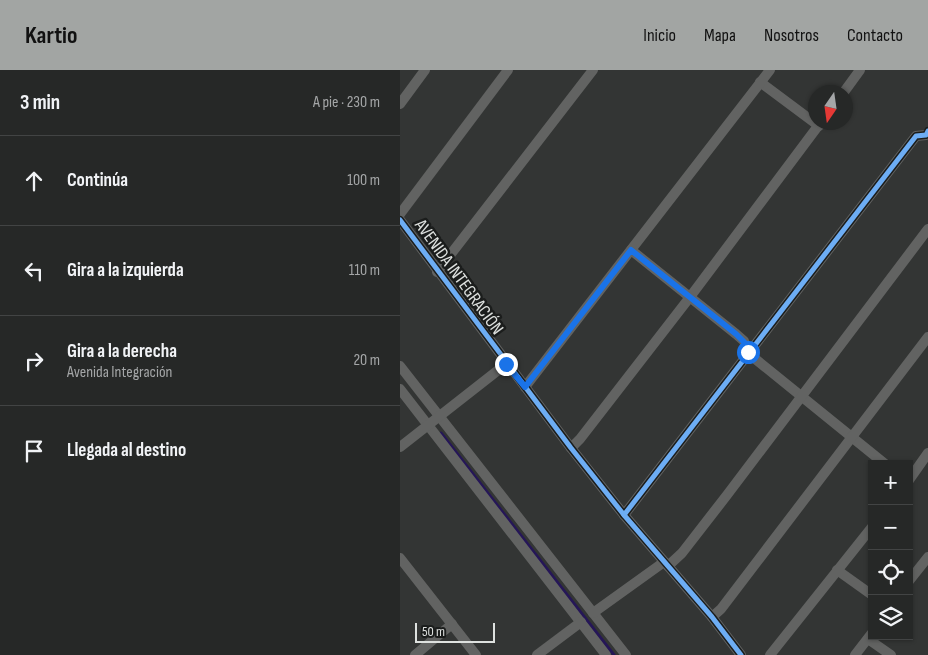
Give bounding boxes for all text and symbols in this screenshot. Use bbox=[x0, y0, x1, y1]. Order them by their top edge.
text: Kartio bbox=[25, 21, 77, 50]
text: Inicio bbox=[643, 25, 676, 46]
text: Mapa bbox=[704, 25, 736, 46]
text: Nosotros bbox=[764, 25, 819, 46]
text: Contacto bbox=[847, 25, 903, 46]
north arrow bbox=[808, 85, 853, 130]
text: 3 min bbox=[20, 90, 60, 115]
text: A pie · 230 m bbox=[313, 93, 380, 112]
icon: ahead bbox=[20, 167, 48, 195]
text: Continúa bbox=[67, 169, 128, 192]
text: 100 m bbox=[347, 171, 380, 190]
street label: AVENIDA INTEGRACIÓN bbox=[410, 215, 508, 339]
icon: left bbox=[20, 257, 48, 285]
text: Gira a la izquierda bbox=[67, 259, 184, 282]
text: 110 m bbox=[349, 261, 380, 280]
text: Gira a la derecha bbox=[67, 340, 177, 363]
route start bbox=[737, 341, 760, 364]
icon: right bbox=[20, 347, 48, 375]
text: 20 m bbox=[353, 351, 380, 370]
route end bbox=[495, 353, 518, 376]
text: Avenida Integración bbox=[67, 363, 172, 382]
icon: arrive bbox=[20, 437, 48, 465]
text: Llegada al destino bbox=[67, 439, 186, 462]
map controls bbox=[868, 460, 913, 640]
button: + bbox=[868, 460, 913, 505]
button: − bbox=[868, 505, 913, 550]
button: locate bbox=[868, 550, 913, 595]
button: layers bbox=[868, 595, 913, 640]
scale bar bbox=[415, 620, 495, 643]
text: 50 m bbox=[422, 623, 445, 640]

